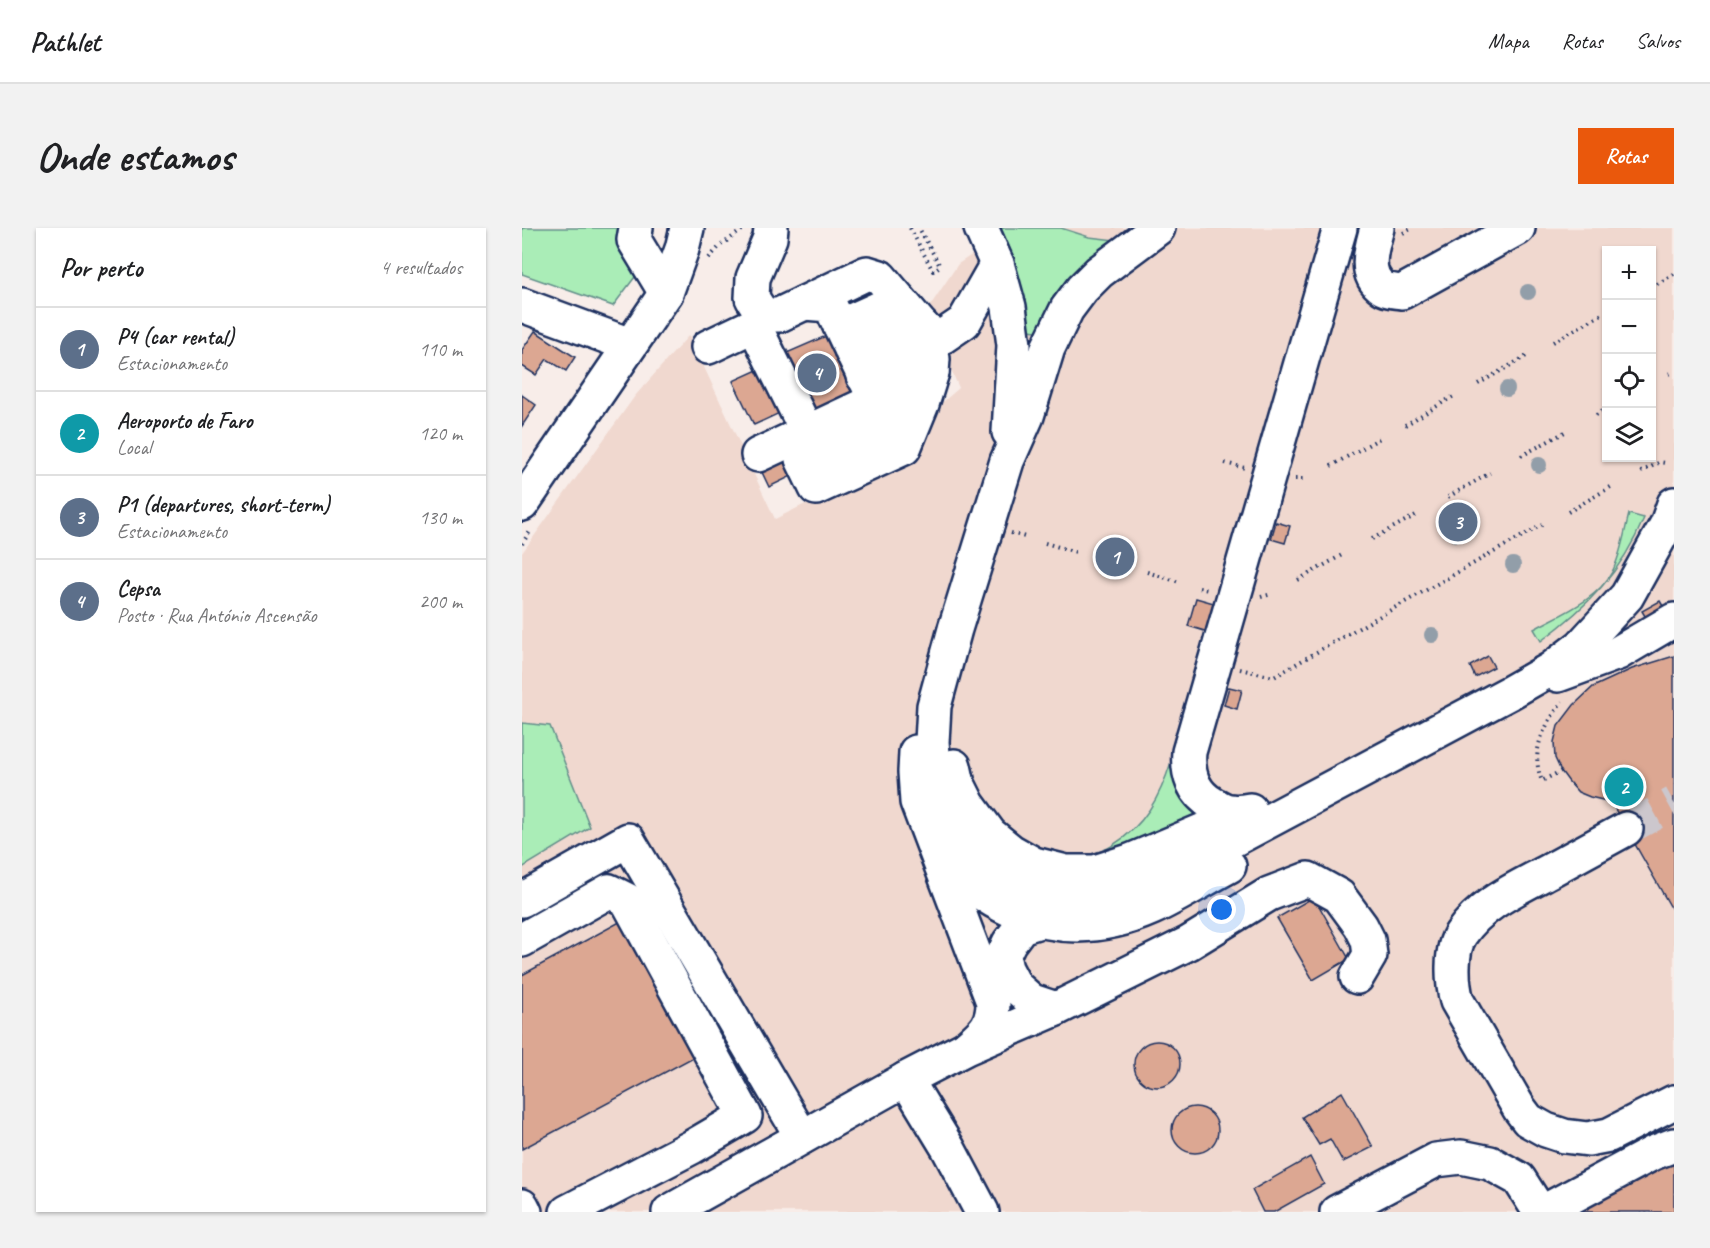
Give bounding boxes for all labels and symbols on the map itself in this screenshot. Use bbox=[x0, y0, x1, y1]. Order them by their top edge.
pin: 4 bbox=[798, 350, 836, 396]
pin: 3 bbox=[1438, 500, 1478, 544]
pin: 1 bbox=[1096, 534, 1134, 580]
pin: 2 bbox=[1604, 764, 1644, 810]
your location bbox=[1207, 895, 1236, 924]

